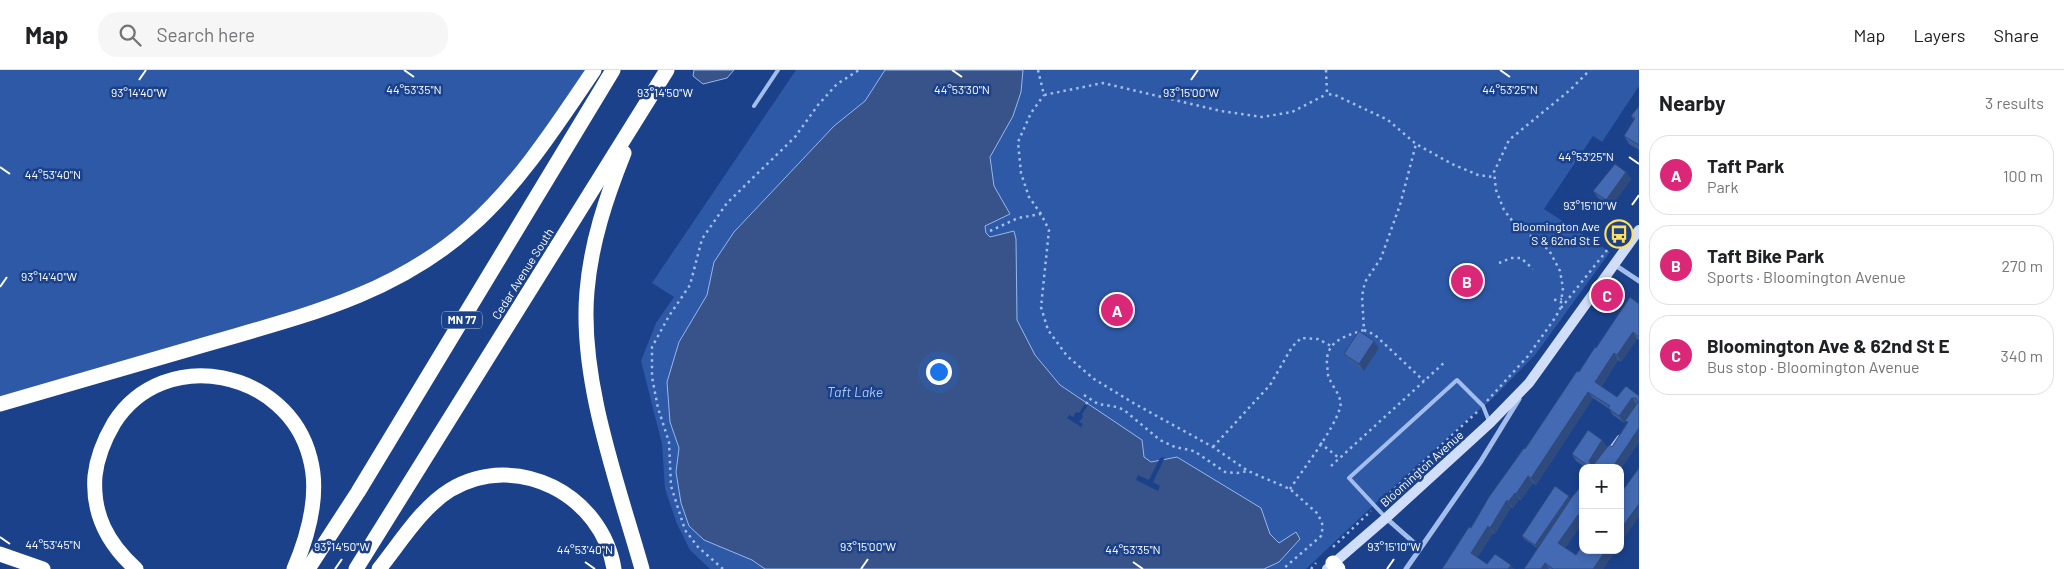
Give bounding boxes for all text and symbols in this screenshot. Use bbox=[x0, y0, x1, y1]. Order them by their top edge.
search box bbox=[98, 12, 448, 57]
text: Map bbox=[25, 20, 68, 49]
icon: search bbox=[116, 21, 144, 49]
text: Search here bbox=[156, 23, 255, 46]
text: Map bbox=[1853, 24, 1885, 46]
text: Layers bbox=[1913, 24, 1966, 46]
text: Share bbox=[1994, 24, 2039, 46]
text: 44°53'35"N bbox=[386, 82, 442, 96]
text: 44°53'30"N bbox=[934, 82, 990, 96]
text: 44°53'25"N bbox=[1482, 82, 1538, 96]
text: 93°14'40"W bbox=[111, 85, 168, 99]
text: 93°14'50"W bbox=[637, 85, 693, 99]
text: 93°15'00"W bbox=[1163, 85, 1220, 99]
text: Nearby bbox=[1659, 90, 1725, 115]
text: 3 results bbox=[1985, 93, 2044, 112]
text: 44°53'25"N bbox=[1558, 149, 1614, 163]
text: Taft Park bbox=[1707, 154, 1784, 177]
text: A bbox=[1671, 166, 1681, 185]
text: 100 m bbox=[2003, 166, 2043, 185]
text: 44°53'40"N bbox=[25, 167, 81, 181]
text: Park bbox=[1707, 177, 1738, 196]
text: 93°15'10"W bbox=[1563, 198, 1617, 212]
place label: Bloomington Ave S & 62nd St E bbox=[1512, 219, 1600, 247]
bus stop icon: Bloomington Ave S & 62nd St E bbox=[1604, 219, 1634, 249]
street label: Cedar Avenue South bbox=[489, 225, 556, 321]
text: Taft Bike Park bbox=[1707, 244, 1824, 267]
text: B bbox=[1671, 256, 1681, 275]
text: 270 m bbox=[2001, 256, 2043, 275]
pin: B bbox=[1451, 262, 1483, 300]
text: Sports · Bloomington Avenue bbox=[1707, 267, 1906, 286]
text: 93°14'40"W bbox=[21, 269, 78, 283]
pin: C bbox=[1591, 276, 1623, 314]
pin: A bbox=[1101, 291, 1133, 329]
road number: MN 77 bbox=[442, 312, 482, 328]
text: Bloomington Ave & 62nd St E bbox=[1707, 334, 1950, 357]
text: C bbox=[1671, 346, 1681, 365]
text: 340 m bbox=[2000, 346, 2043, 365]
text: Bus stop · Bloomington Avenue bbox=[1707, 357, 1919, 376]
your location bbox=[926, 359, 952, 385]
water label: Taft Lake bbox=[827, 383, 883, 400]
street label: Bloomington Avenue bbox=[1377, 427, 1466, 509]
map controls bbox=[1579, 464, 1624, 554]
button: + bbox=[1579, 464, 1624, 509]
button: − bbox=[1579, 509, 1624, 554]
text: 44°53'45"N bbox=[25, 537, 81, 551]
text: 93°14'50"W bbox=[314, 539, 370, 553]
text: 93°15'00"W bbox=[840, 539, 897, 553]
text: 93°15'10"W bbox=[1367, 539, 1421, 553]
text: 44°53'40"N bbox=[557, 542, 613, 556]
text: 44°53'35"N bbox=[1105, 542, 1161, 556]

